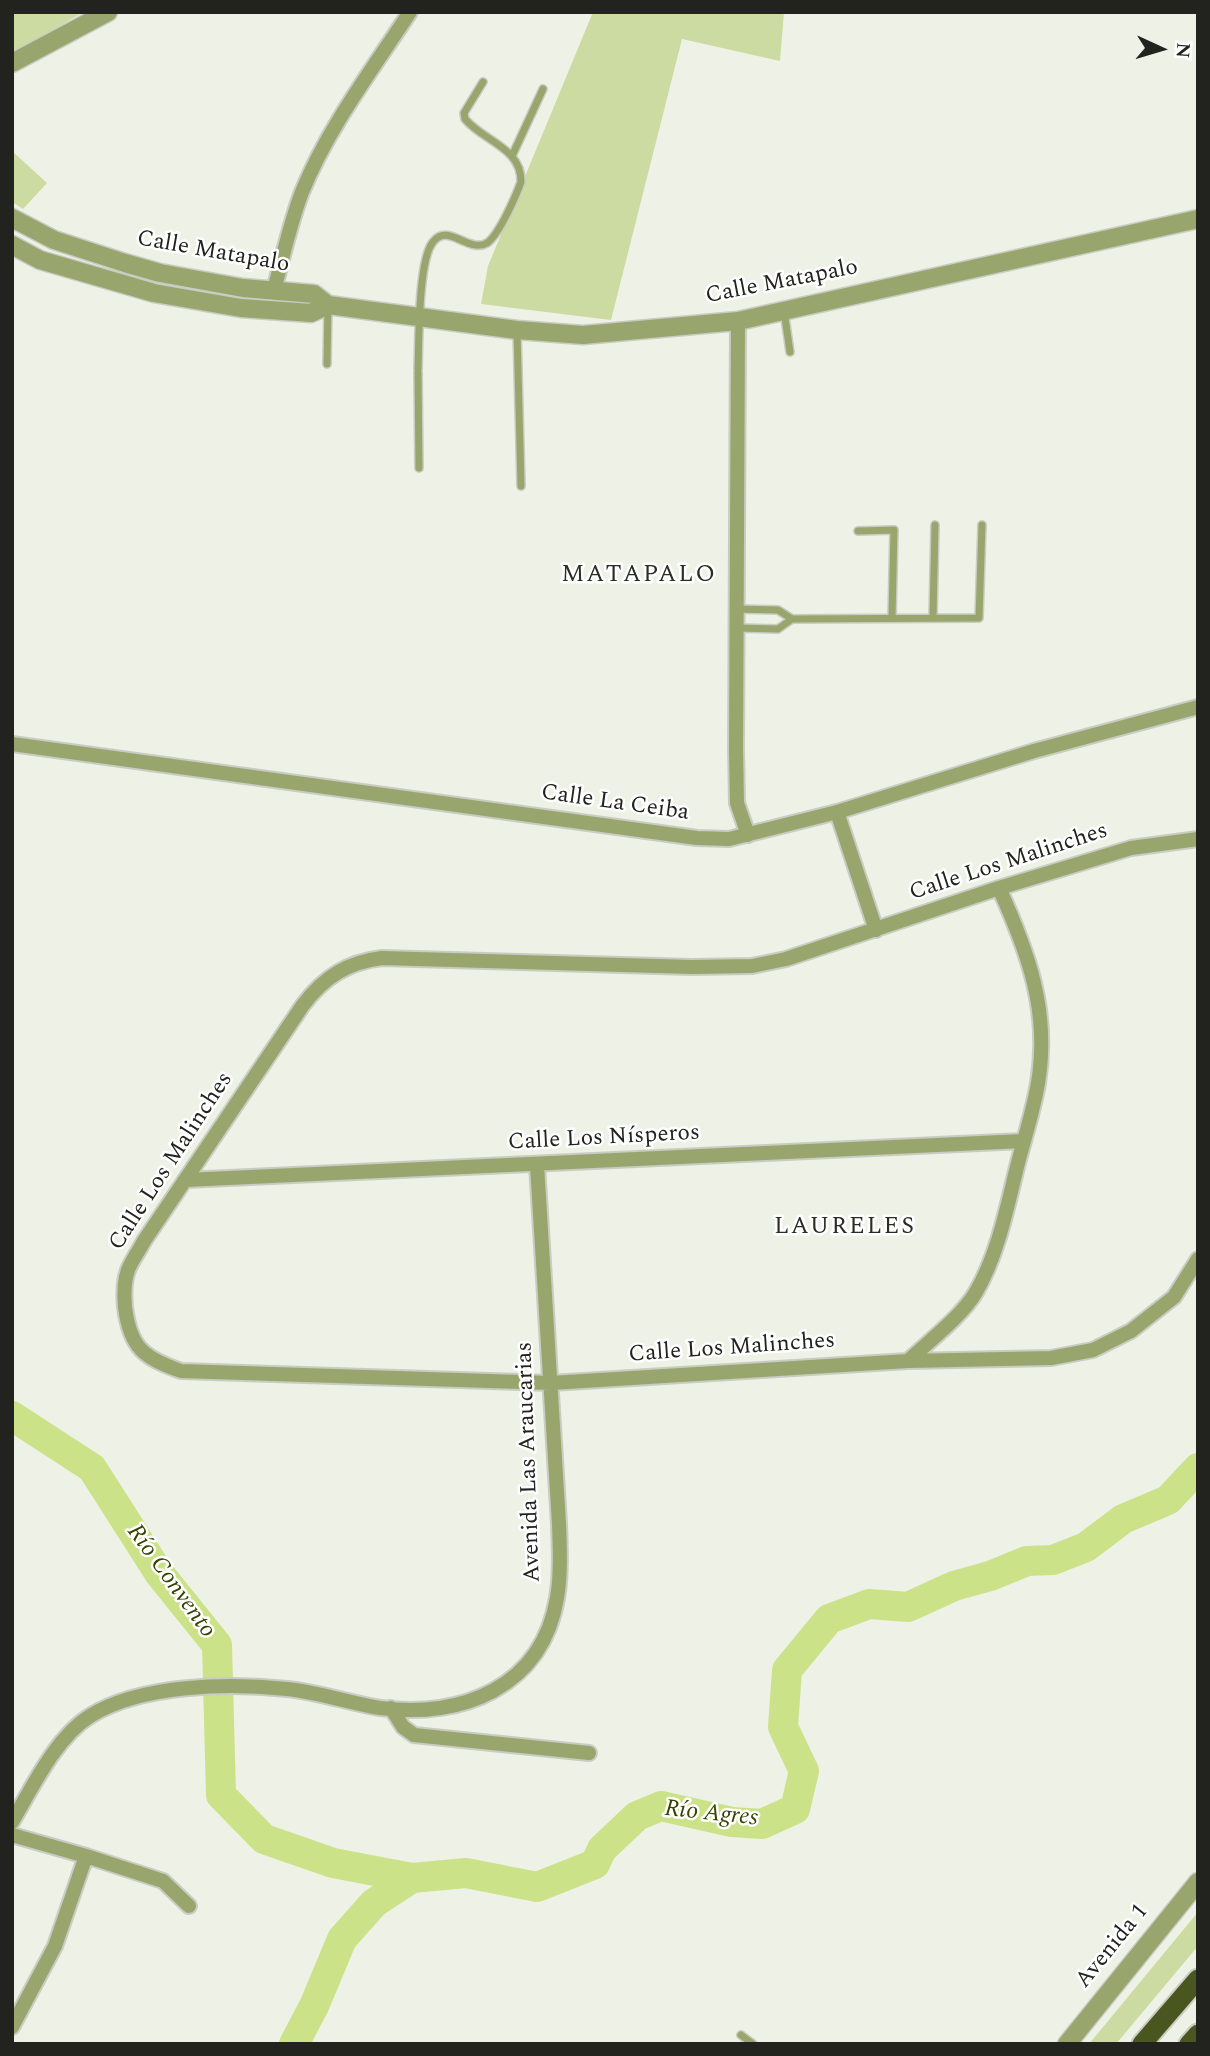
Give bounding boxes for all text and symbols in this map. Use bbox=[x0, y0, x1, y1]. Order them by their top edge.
north arrow bbox=[1126, 14, 1196, 84]
text: N bbox=[1167, 42, 1197, 59]
street label: Calle Matapalo bbox=[135, 226, 291, 280]
street label: Calle Matapalo bbox=[704, 255, 860, 311]
district label: MATAPALO bbox=[562, 562, 716, 590]
street label: Calle La Ceiba bbox=[539, 780, 691, 828]
street label: Calle Los Malinches bbox=[906, 818, 1112, 908]
street label: Calle Los Malinches bbox=[104, 1068, 240, 1256]
street label: Calle Los Nísperos bbox=[507, 1120, 701, 1158]
district label: LAURELES bbox=[775, 1214, 915, 1242]
street label: Calle Los Malinches bbox=[628, 1328, 836, 1370]
street label: Avenida Las Araucarias bbox=[512, 1341, 548, 1583]
water label: Río Convento bbox=[119, 1520, 221, 1644]
water label: Río Agres bbox=[663, 1796, 759, 1834]
street label: Avenida 1 bbox=[1071, 1899, 1155, 1995]

